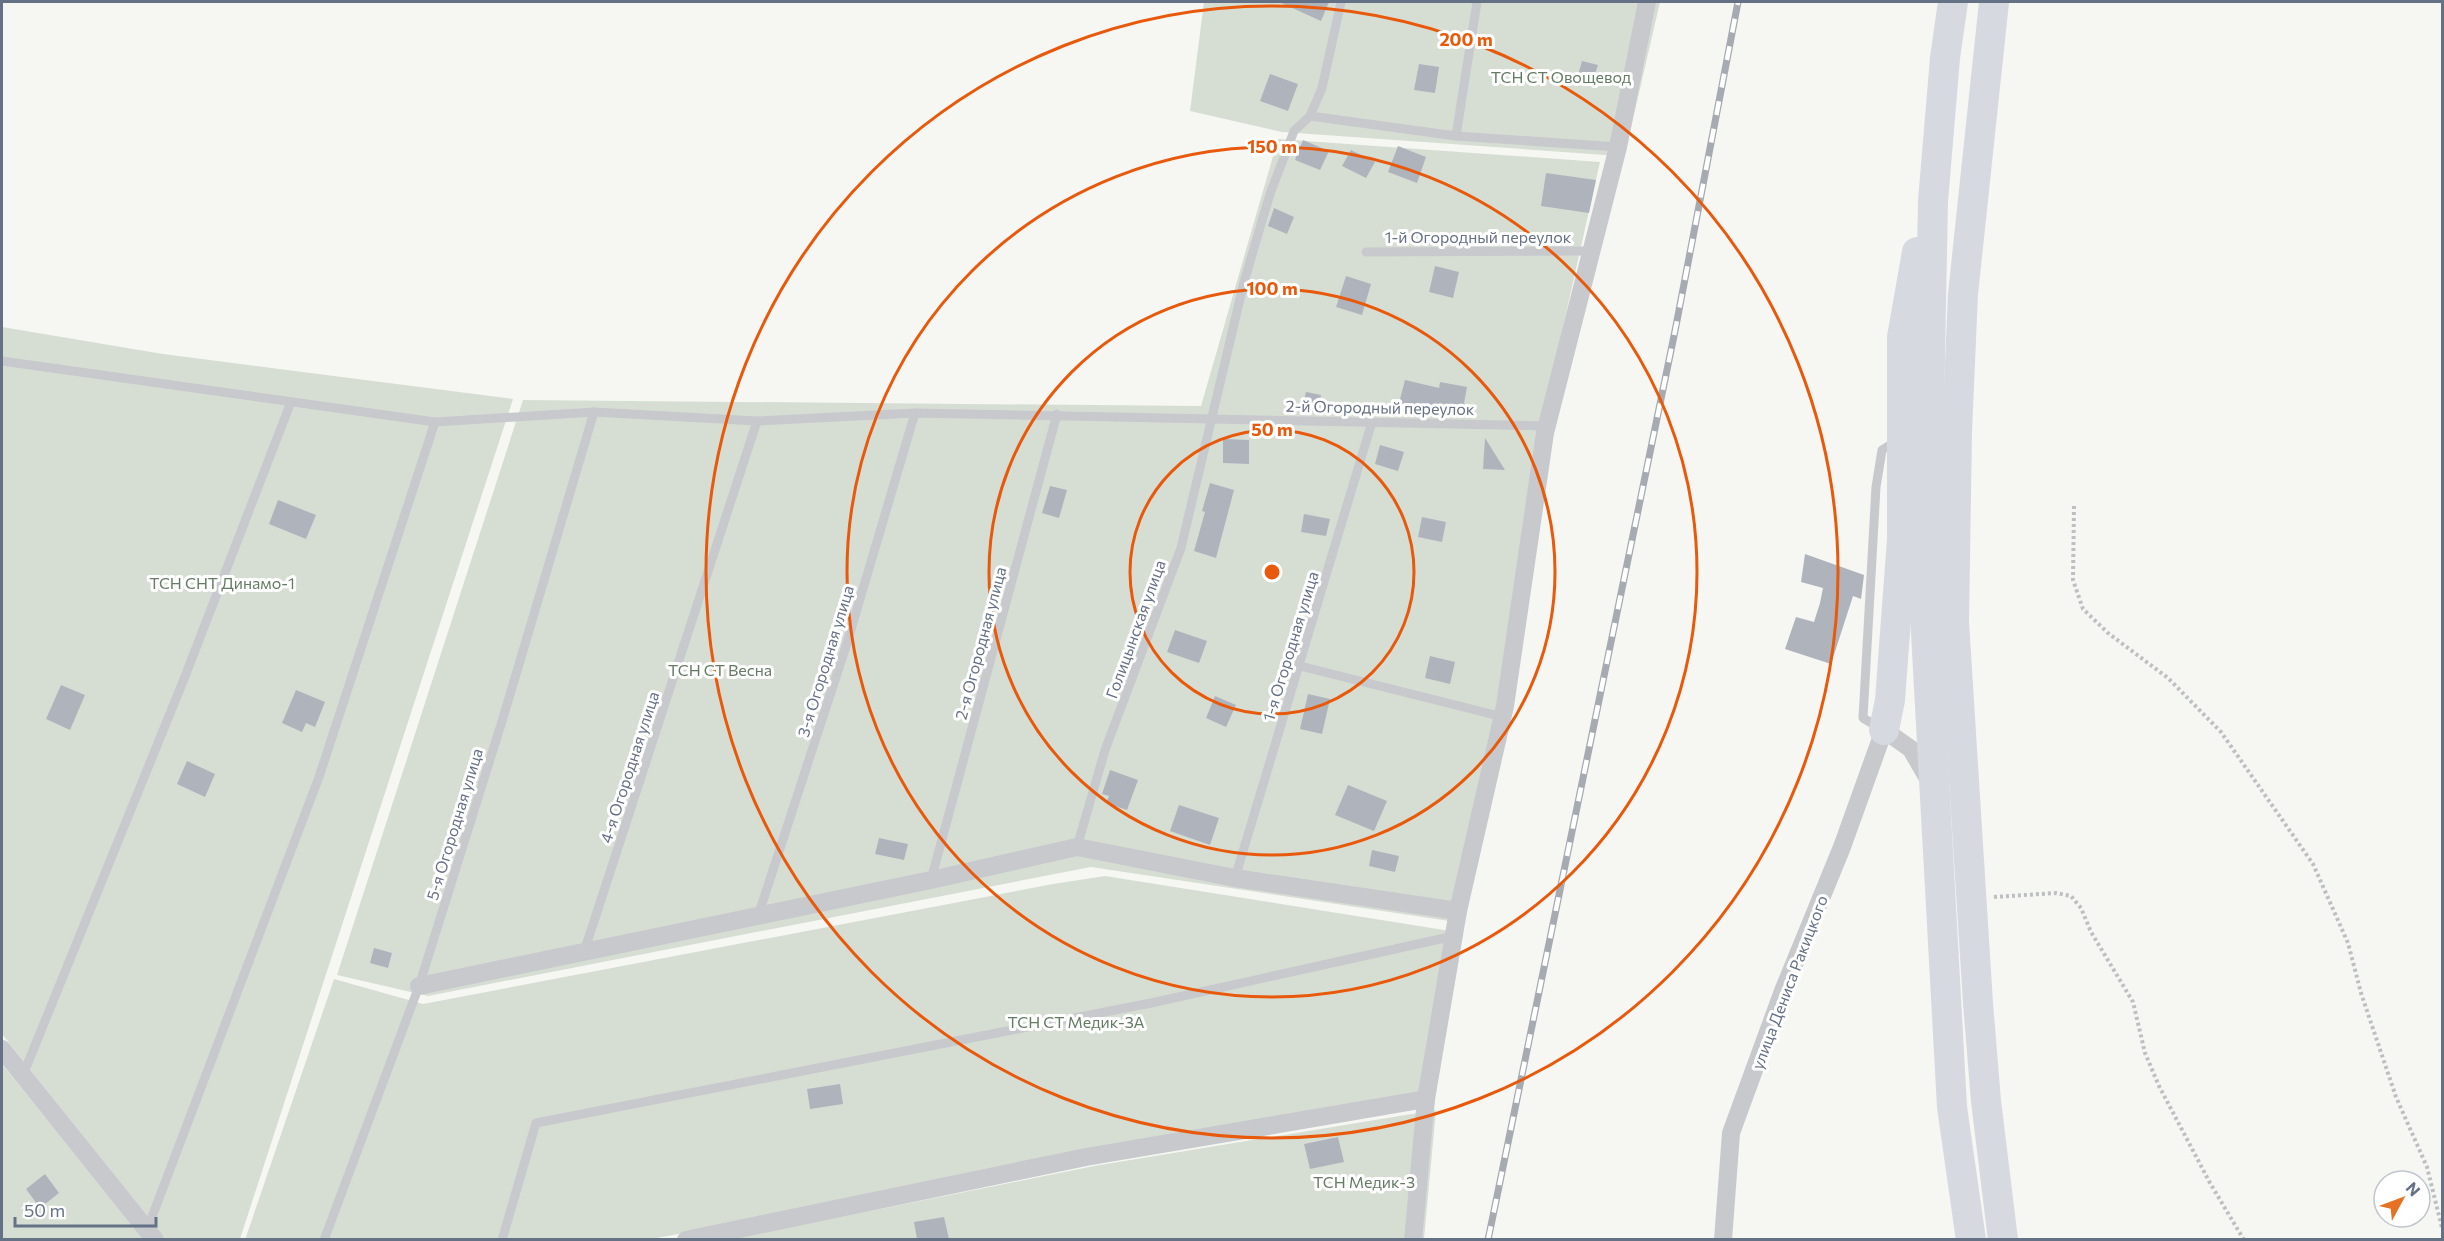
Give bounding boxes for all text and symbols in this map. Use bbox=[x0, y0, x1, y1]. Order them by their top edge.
text: 200 m bbox=[1439, 28, 1493, 50]
park label: ТСН СТ Овощевод bbox=[1491, 67, 1632, 86]
text: 150 m bbox=[1247, 135, 1297, 157]
street label: 1-й Огородный переулок bbox=[1385, 227, 1572, 246]
text: 100 m bbox=[1246, 277, 1298, 299]
street label: 2-й Огородный переулок bbox=[1285, 396, 1475, 418]
text: 50 m bbox=[1251, 418, 1293, 440]
street label: Голицынская улица bbox=[1101, 557, 1169, 701]
centre of rings bbox=[1262, 562, 1282, 582]
street label: 2-я Огородная улица bbox=[950, 564, 1010, 722]
street label: 1-я Огородная улица bbox=[1258, 569, 1322, 723]
park label: ТСН СНТ Динамо-1 bbox=[149, 573, 295, 592]
street label: 3-я Огородная улица bbox=[793, 583, 857, 739]
park label: ТСН СТ Весна bbox=[668, 660, 772, 679]
street label: 4-я Огородная улица bbox=[596, 689, 662, 845]
street label: 5-я Огородная улица bbox=[422, 746, 486, 902]
street label: улица Дениса Ракицкого bbox=[1747, 892, 1831, 1072]
park label: ТСН СТ Медик-3А bbox=[1007, 1012, 1145, 1031]
north arrow bbox=[2372, 1169, 2432, 1229]
park label: ТСН Медик-3 bbox=[1313, 1172, 1415, 1191]
text: N bbox=[2403, 1178, 2425, 1200]
scale bar bbox=[15, 1190, 156, 1228]
text: 50 m bbox=[24, 1199, 65, 1221]

